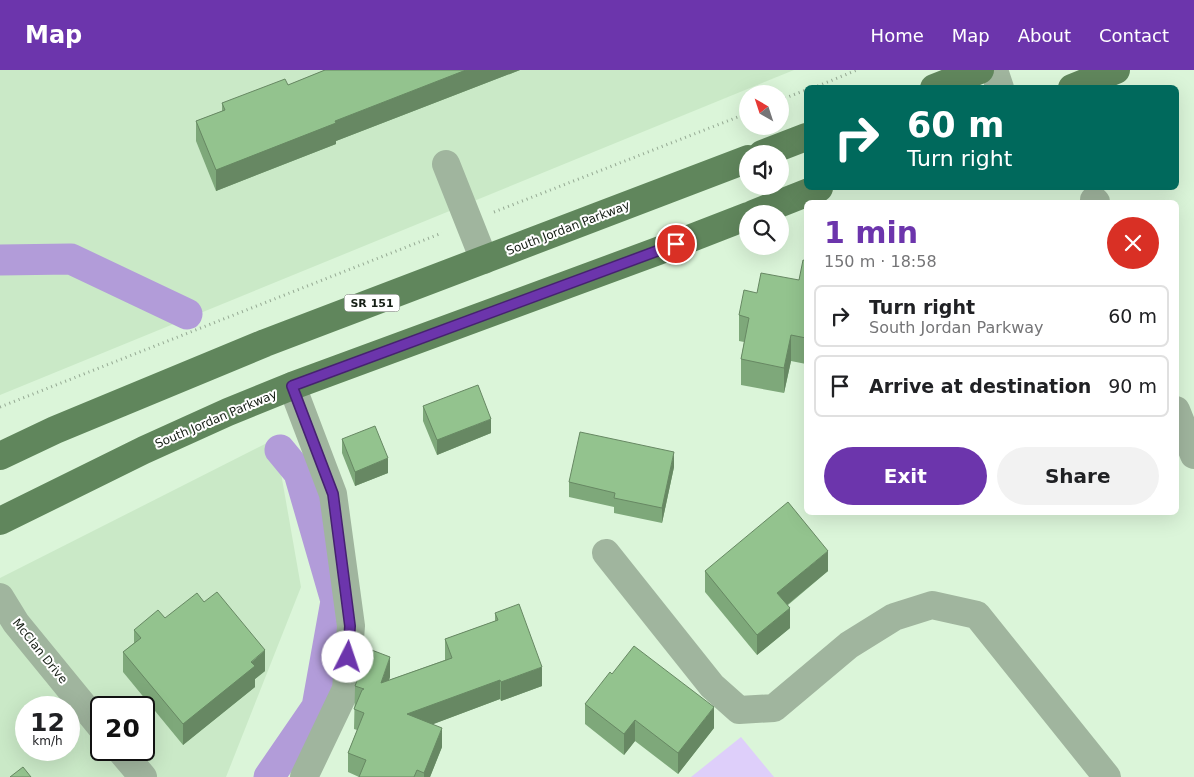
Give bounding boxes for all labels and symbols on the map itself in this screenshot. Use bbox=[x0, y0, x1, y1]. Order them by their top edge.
north arrow bbox=[739, 85, 789, 135]
street label: South Jordan Parkway bbox=[504, 198, 632, 258]
pin bbox=[655, 223, 697, 265]
road number: SR 151 bbox=[344, 294, 400, 312]
street label: South Jordan Parkway bbox=[153, 387, 279, 451]
street label: McClan Drive bbox=[10, 616, 70, 686]
position arrow bbox=[321, 630, 373, 682]
speed limit sign: 20 bbox=[90, 696, 155, 761]

